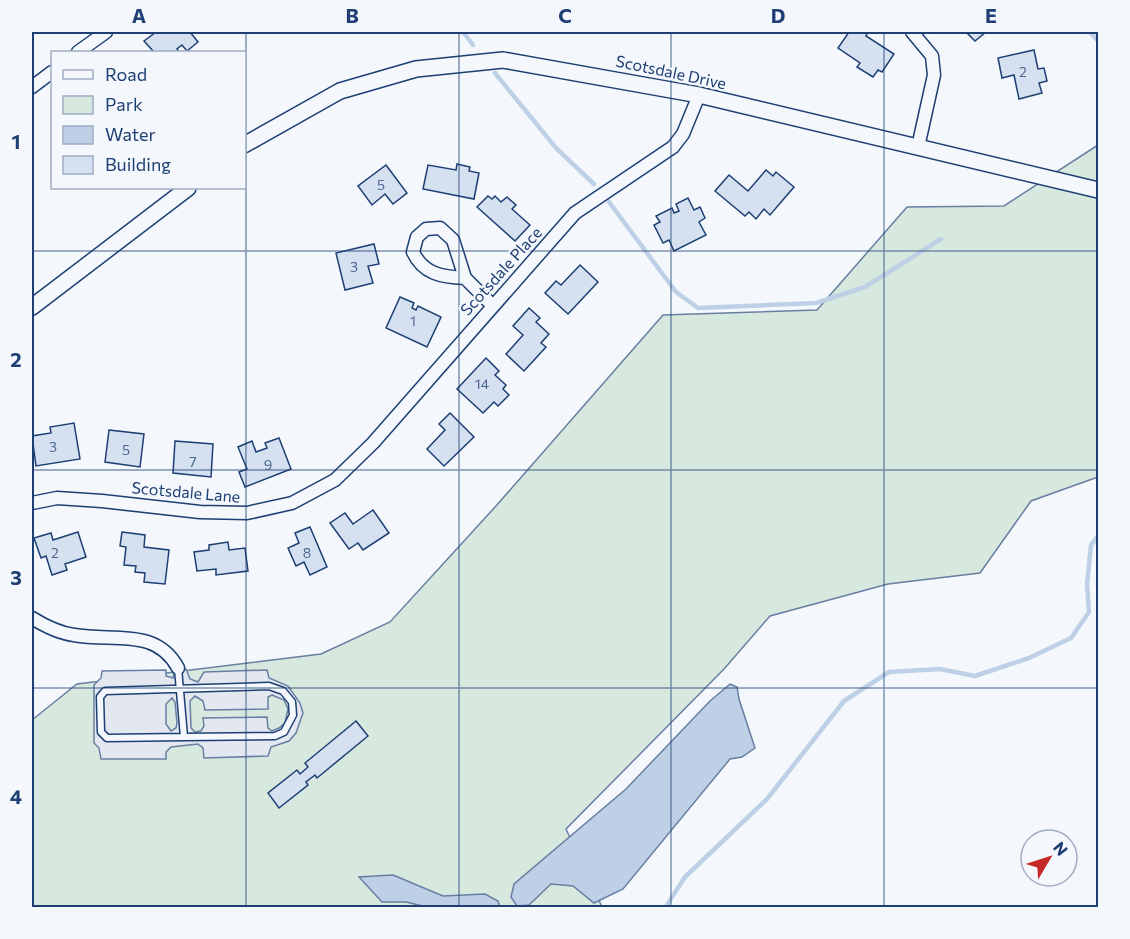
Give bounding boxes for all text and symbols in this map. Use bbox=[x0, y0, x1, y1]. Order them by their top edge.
text: A bbox=[132, 3, 146, 27]
text: B bbox=[345, 3, 359, 27]
text: C bbox=[558, 3, 572, 27]
text: D bbox=[771, 3, 785, 27]
text: E bbox=[985, 3, 997, 27]
legend bbox=[51, 51, 246, 189]
street label: Scotsdale Drive bbox=[614, 51, 728, 92]
text: Road bbox=[105, 63, 147, 85]
house number: 2 bbox=[1019, 63, 1027, 80]
text: Park bbox=[105, 93, 143, 115]
text: Water bbox=[105, 123, 156, 145]
text: 1 bbox=[11, 129, 21, 153]
text: Building bbox=[105, 153, 171, 175]
house number: 5 bbox=[377, 176, 385, 193]
street label: Scotsdale Place bbox=[456, 222, 545, 319]
house number: 3 bbox=[350, 258, 358, 275]
house number: 1 bbox=[410, 312, 416, 329]
text: 2 bbox=[10, 347, 22, 371]
house number: 14 bbox=[475, 375, 490, 392]
house number: 3 bbox=[49, 438, 57, 455]
house number: 5 bbox=[122, 441, 130, 458]
house number: 7 bbox=[189, 453, 197, 470]
house number: 9 bbox=[264, 456, 272, 473]
street label: Scotsdale Lane bbox=[131, 477, 241, 506]
house number: 2 bbox=[51, 544, 59, 561]
house number: 8 bbox=[303, 544, 311, 561]
text: 3 bbox=[10, 565, 22, 589]
text: 4 bbox=[10, 784, 22, 808]
north arrow bbox=[1019, 828, 1079, 888]
text: N bbox=[1050, 838, 1072, 859]

